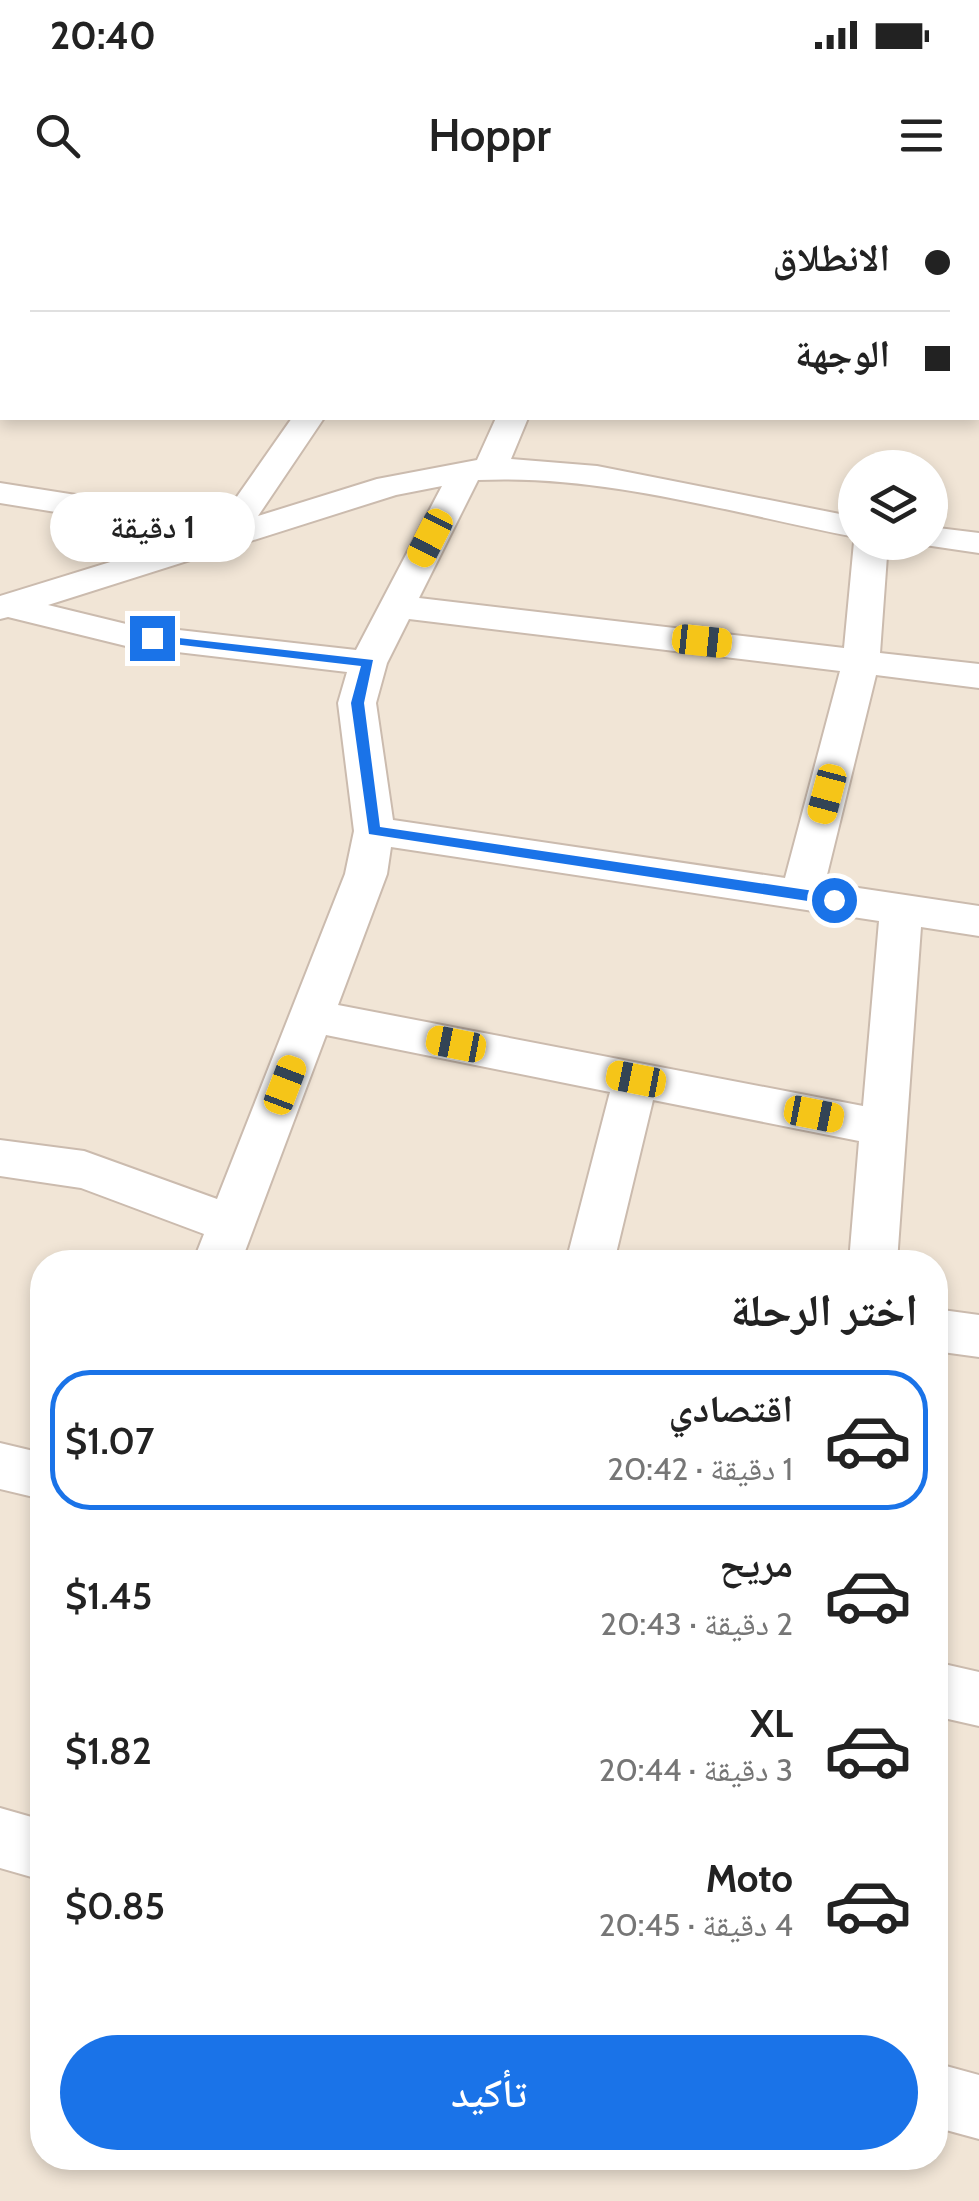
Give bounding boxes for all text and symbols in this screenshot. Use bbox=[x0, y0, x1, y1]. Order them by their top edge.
text: 20:40 bbox=[50, 12, 156, 59]
icon: search bbox=[30, 108, 85, 163]
text: Hoppr bbox=[428, 108, 551, 162]
icon: menu bbox=[894, 108, 949, 163]
text: الانطلاق bbox=[772, 234, 890, 281]
text: الوجهة bbox=[795, 330, 890, 377]
map controls bbox=[838, 450, 948, 560]
button: layers bbox=[838, 450, 948, 560]
callout: 1 دقيقة bbox=[49, 493, 254, 563]
car bbox=[403, 504, 457, 572]
text: 1 دقيقة bbox=[110, 507, 195, 546]
route end bbox=[130, 616, 175, 661]
car bbox=[671, 623, 733, 659]
car bbox=[805, 761, 849, 827]
route start bbox=[812, 878, 857, 923]
car bbox=[424, 1024, 488, 1064]
car bbox=[260, 1052, 310, 1118]
car bbox=[604, 1059, 668, 1099]
car bbox=[782, 1094, 846, 1134]
text: اختر الرحلة bbox=[730, 1283, 918, 1337]
text: اقتصادي bbox=[669, 1385, 793, 1432]
icon: car bbox=[823, 1395, 913, 1485]
text: $1.07 bbox=[65, 1417, 154, 1464]
text: 1 دقيقة · 20:42 bbox=[607, 1449, 793, 1488]
text: مريح bbox=[719, 1540, 793, 1587]
icon: car bbox=[823, 1550, 913, 1640]
text: $1.45 bbox=[65, 1572, 152, 1619]
text: 2 دقيقة · 20:43 bbox=[600, 1604, 793, 1643]
text: XL bbox=[750, 1700, 793, 1747]
icon: car bbox=[823, 1705, 913, 1795]
text: $1.82 bbox=[65, 1727, 152, 1774]
text: 3 دقيقة · 20:44 bbox=[599, 1750, 793, 1789]
text: Moto bbox=[706, 1855, 793, 1902]
icon: car bbox=[823, 1860, 913, 1950]
text: $0.85 bbox=[65, 1882, 165, 1929]
text: 4 دقيقة · 20:45 bbox=[599, 1905, 793, 1944]
button: تأكيد bbox=[60, 2035, 918, 2150]

